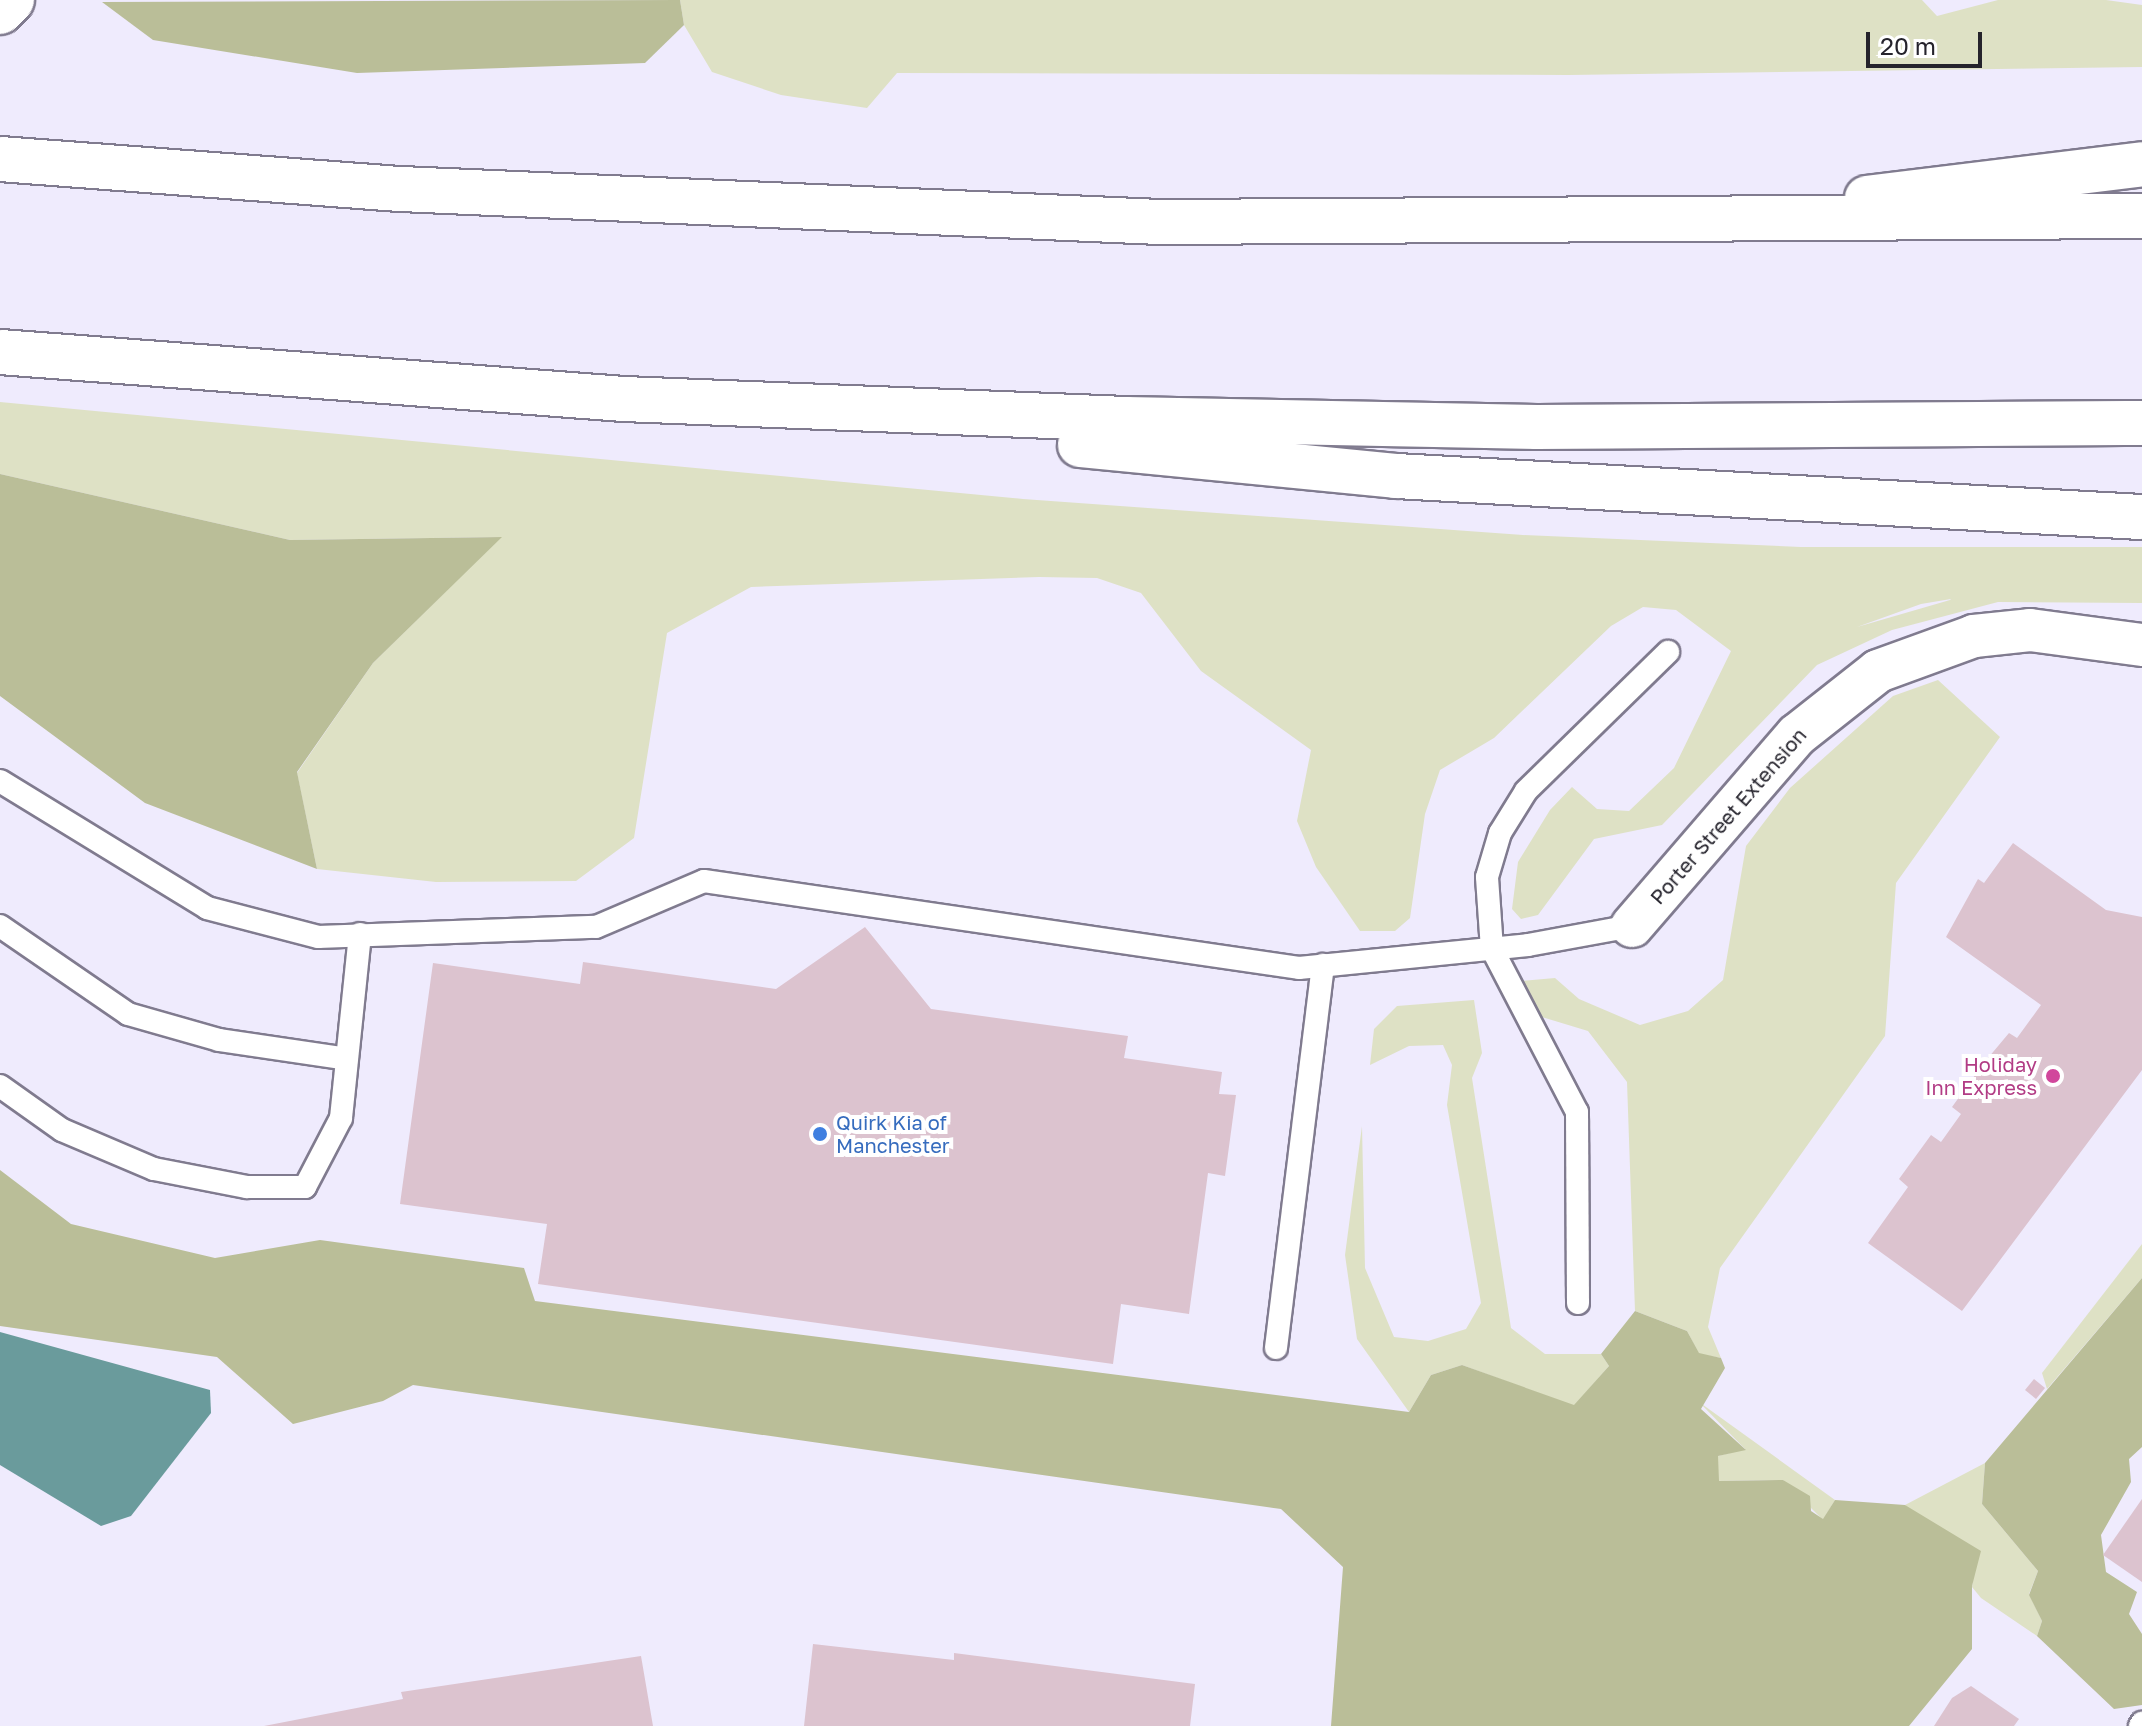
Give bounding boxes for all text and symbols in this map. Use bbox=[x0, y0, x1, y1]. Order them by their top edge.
scale bar bbox=[1870, 16, 1986, 66]
text: 20 m bbox=[1880, 31, 1936, 60]
street label: Porter Street Extension bbox=[1645, 723, 1811, 909]
place label: Holiday Inn Express bbox=[1925, 1052, 2037, 1099]
marker: Holiday Inn Express bbox=[2044, 1067, 2062, 1085]
place label: Quirk Kia of Manchester bbox=[836, 1110, 950, 1157]
marker: Quirk Kia of Manchester bbox=[811, 1125, 829, 1143]

